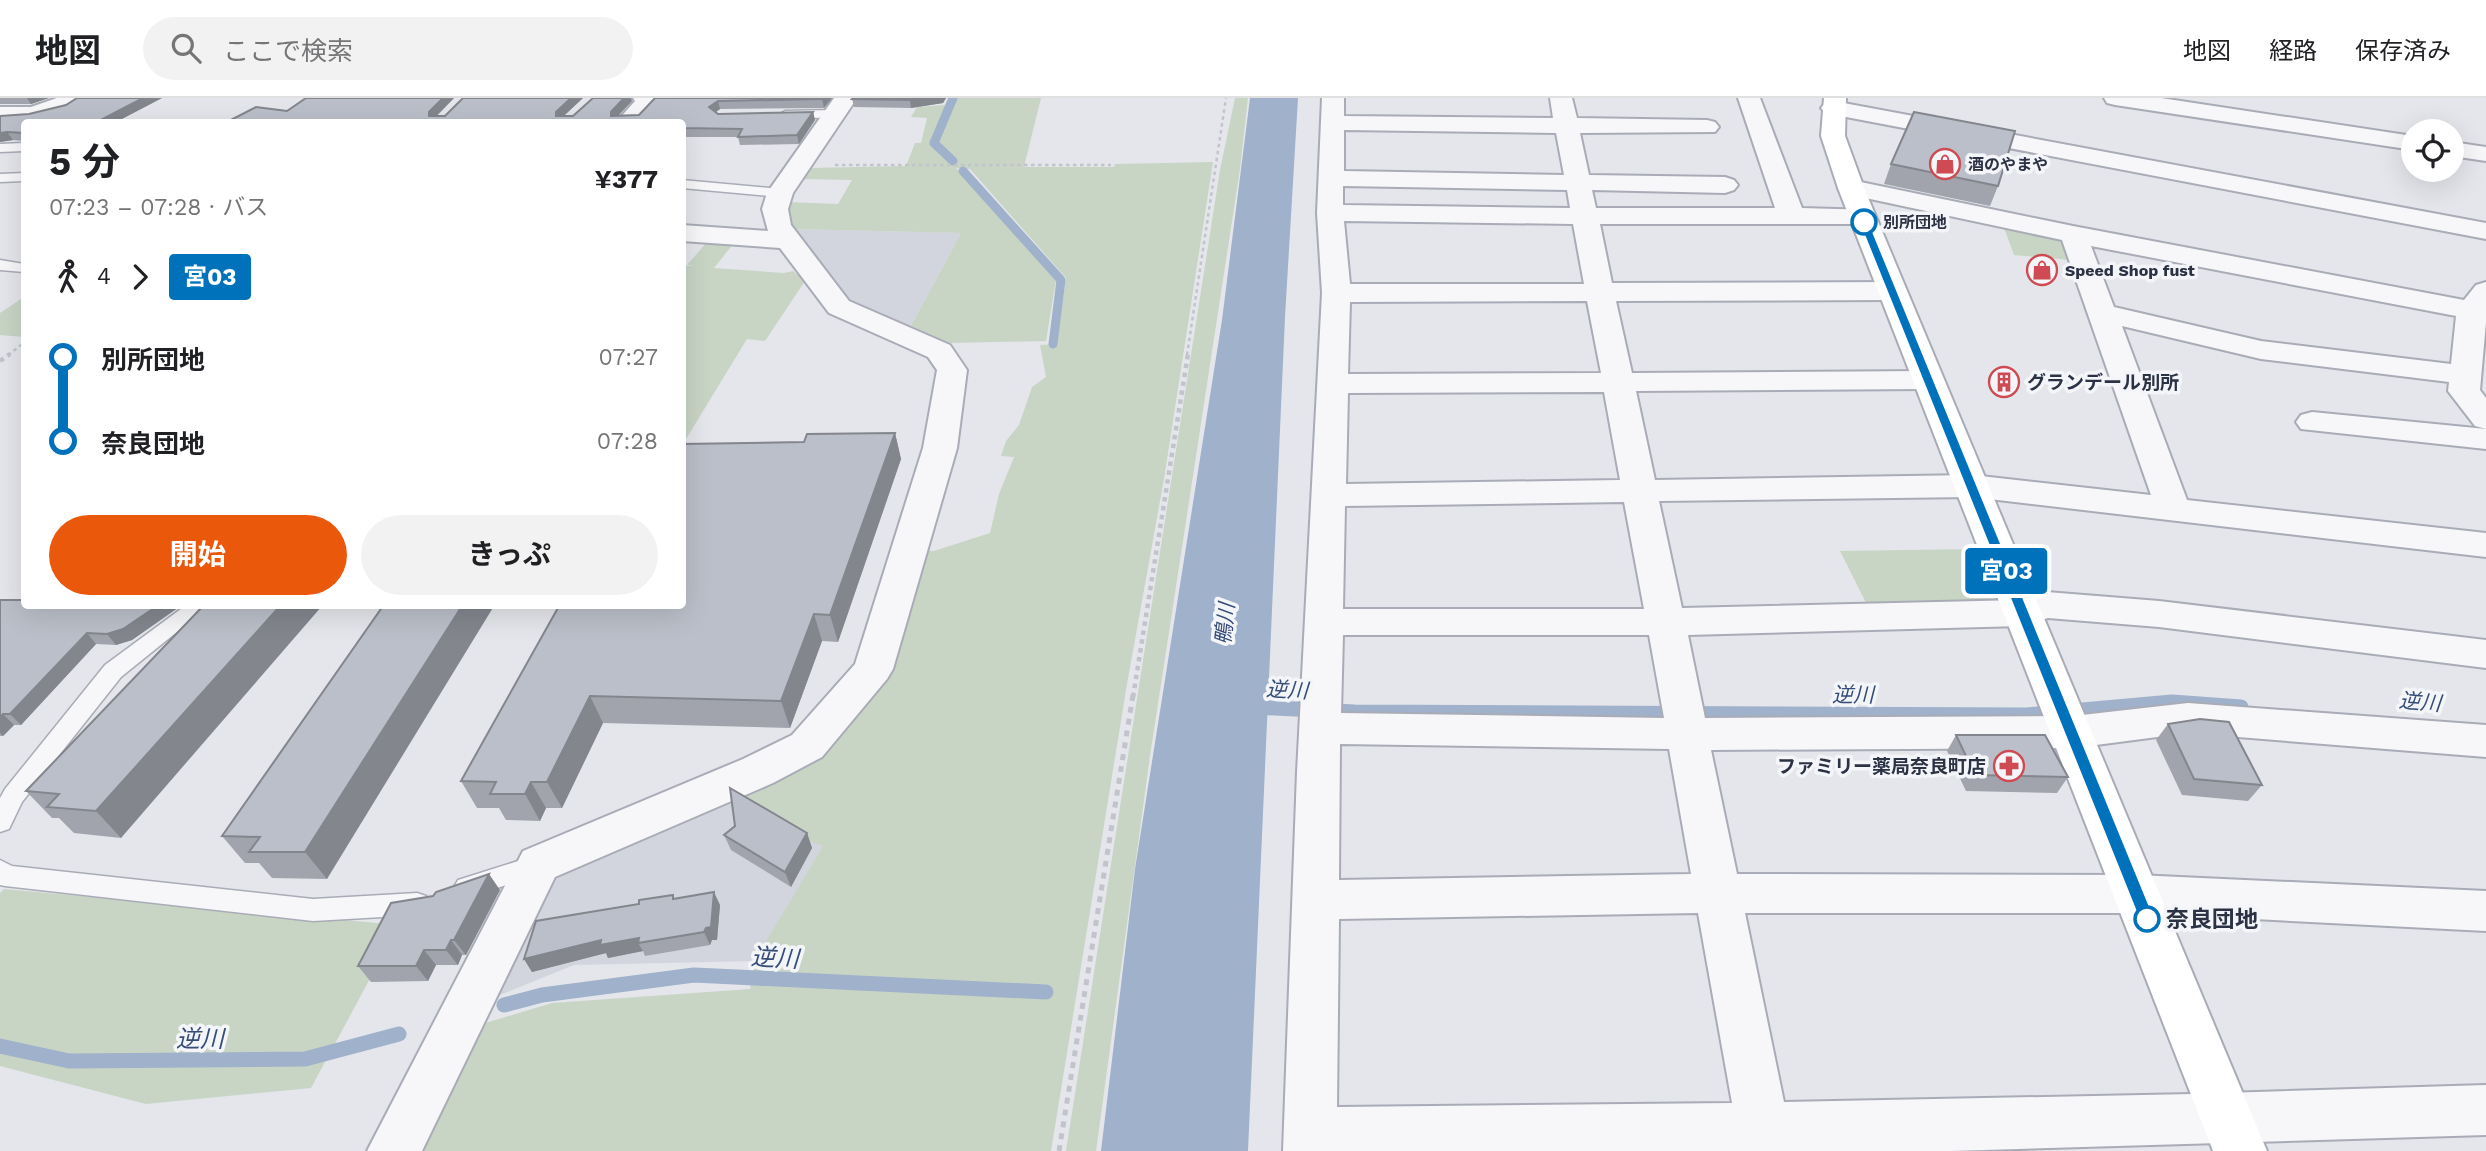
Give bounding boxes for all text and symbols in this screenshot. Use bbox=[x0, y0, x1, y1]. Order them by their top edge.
search box bbox=[143, 17, 633, 80]
icon: search bbox=[167, 29, 205, 67]
text: 地図 bbox=[35, 31, 101, 70]
text: ここで検索 bbox=[223, 36, 353, 66]
text: 地図 bbox=[2183, 37, 2231, 65]
text: 経路 bbox=[2269, 37, 2317, 65]
text: 保存済み bbox=[2355, 37, 2451, 65]
map controls bbox=[2401, 119, 2464, 182]
button: locate bbox=[2401, 119, 2464, 182]
text: 5 分 bbox=[49, 140, 120, 184]
shop icon: 酒のやまや bbox=[1928, 147, 1962, 181]
place label: 酒のやまや bbox=[1968, 155, 2048, 174]
text: ¥377 bbox=[594, 164, 658, 194]
text: 07:23 – 07:28 · バス bbox=[49, 194, 268, 221]
marker: 別所団地 bbox=[1851, 209, 1877, 235]
place label: 別所団地 bbox=[1883, 213, 1947, 232]
shop icon: Speed Shop fust bbox=[2025, 253, 2059, 287]
icon: walk bbox=[49, 258, 87, 296]
icon: forward bbox=[121, 258, 159, 296]
place label: Speed Shop fust bbox=[2065, 261, 2195, 280]
text: 4 bbox=[97, 263, 111, 290]
text: 宮03 bbox=[183, 263, 237, 291]
text: 07:27 bbox=[599, 344, 658, 371]
text: 別所団地 bbox=[101, 345, 205, 375]
building icon: グランデール別所 bbox=[1987, 365, 2021, 399]
place label: グランデール別所 bbox=[2027, 371, 2179, 394]
text: 07:28 bbox=[597, 428, 658, 455]
text: 奈良団地 bbox=[101, 429, 205, 459]
button: 開始 bbox=[49, 515, 347, 595]
button: きっぷ bbox=[361, 515, 658, 595]
line badge: 宮03 bbox=[1966, 548, 2046, 594]
text: 宮03 bbox=[1979, 557, 2033, 585]
water label: 鴨川 bbox=[1210, 600, 1239, 646]
water label: 逆川 bbox=[1265, 676, 1311, 703]
water label: 逆川 bbox=[1832, 682, 1876, 707]
water label: 逆川 bbox=[2398, 687, 2444, 716]
pharmacy icon: ファミリー薬局奈良町店 bbox=[1992, 749, 2026, 783]
place label: ファミリー薬局奈良町店 bbox=[1777, 755, 1986, 778]
marker: 奈良団地 bbox=[2134, 906, 2160, 932]
place label: 奈良団地 bbox=[2166, 906, 2258, 933]
water label: 逆川 bbox=[750, 943, 803, 973]
water label: 逆川 bbox=[176, 1025, 227, 1053]

